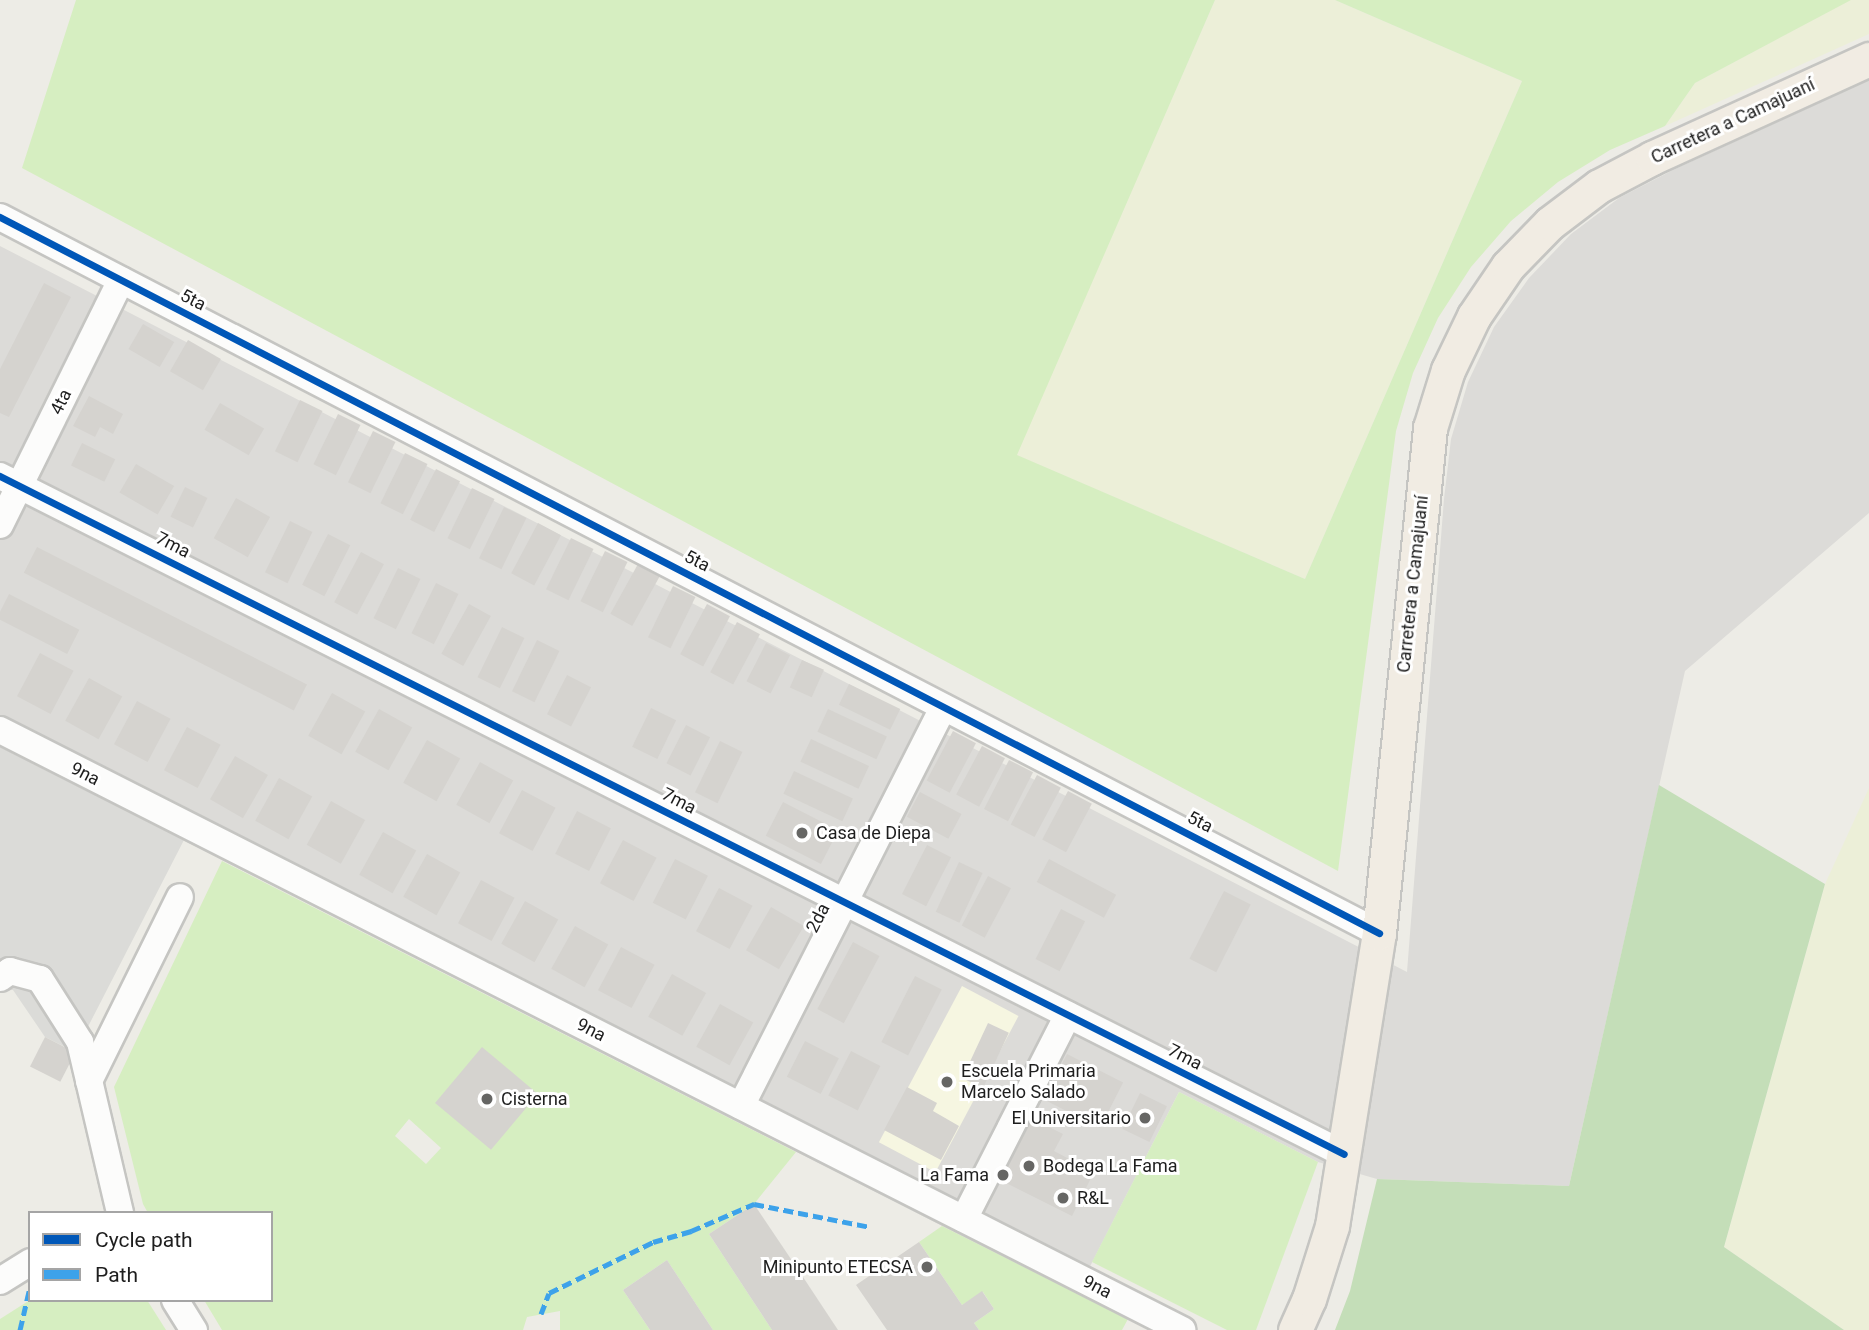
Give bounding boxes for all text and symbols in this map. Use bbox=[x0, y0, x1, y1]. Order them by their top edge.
street label: Carretera a Camajuaní bbox=[1648, 74, 1818, 168]
street label: 5ta bbox=[177, 285, 209, 315]
street label: 4ta bbox=[46, 386, 76, 418]
street label: Carretera a Camajuaní bbox=[1393, 494, 1433, 674]
street label: 7ma bbox=[152, 527, 194, 563]
street label: 5ta bbox=[681, 546, 713, 576]
street label: 9na bbox=[67, 758, 103, 790]
street label: 7ma bbox=[658, 783, 700, 819]
street label: 5ta bbox=[1184, 807, 1216, 837]
place label: Casa de Diepa bbox=[816, 822, 931, 844]
marker: Casa de Diepa bbox=[794, 825, 810, 841]
street label: 2da bbox=[802, 900, 834, 936]
street label: 9na bbox=[573, 1014, 609, 1046]
street label: 7ma bbox=[1164, 1039, 1206, 1075]
place label: Escuela Primaria Marcelo Salado bbox=[961, 1061, 1096, 1104]
marker: Escuela Primaria Marcelo Salado bbox=[939, 1074, 955, 1090]
place label: Cisterna bbox=[501, 1088, 568, 1110]
marker: Cisterna bbox=[479, 1091, 495, 1107]
place label: El Universitario bbox=[1012, 1107, 1131, 1129]
marker: El Universitario bbox=[1137, 1110, 1153, 1126]
place label: Bodega La Fama bbox=[1043, 1155, 1178, 1177]
marker: Bodega La Fama bbox=[1021, 1158, 1037, 1174]
place label: La Fama bbox=[920, 1164, 989, 1186]
marker: La Fama bbox=[995, 1167, 1011, 1183]
place label: R&L bbox=[1077, 1187, 1109, 1209]
marker: R&L bbox=[1055, 1190, 1071, 1206]
legend bbox=[28, 1211, 273, 1302]
text: Cycle path bbox=[95, 1228, 193, 1252]
place label: Minipunto ETECSA bbox=[763, 1256, 913, 1278]
marker: Minipunto ETECSA bbox=[919, 1259, 935, 1275]
text: Path bbox=[95, 1263, 138, 1287]
street label: 9na bbox=[1079, 1271, 1115, 1303]

